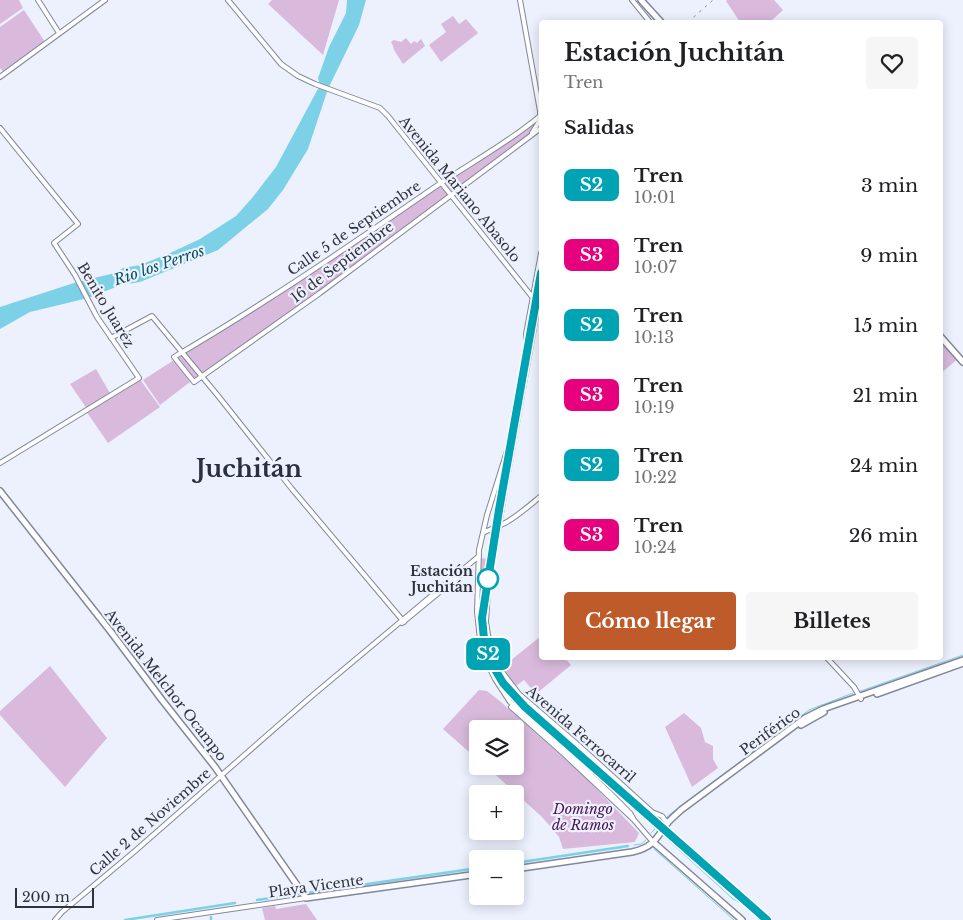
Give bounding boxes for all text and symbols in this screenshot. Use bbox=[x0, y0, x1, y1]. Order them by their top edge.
button: heart bbox=[866, 37, 918, 89]
text: Estación Juchitán bbox=[564, 38, 784, 67]
text: Tren bbox=[564, 72, 603, 92]
street label: Avenida Mariano Abasolo bbox=[395, 111, 525, 266]
text: Salidas bbox=[564, 116, 634, 139]
text: Tren bbox=[634, 164, 683, 187]
text: S2 bbox=[580, 174, 603, 196]
text: 3 min bbox=[861, 174, 918, 197]
street label: Calle 5 de Septiembre bbox=[284, 177, 424, 279]
text: 10:01 bbox=[634, 187, 676, 207]
street label: 16 de Septiembre bbox=[287, 217, 397, 307]
text: Tren bbox=[634, 234, 683, 257]
water label: Rio los Perros bbox=[110, 241, 207, 290]
text: S3 bbox=[580, 244, 603, 266]
text: 9 min bbox=[860, 244, 918, 267]
text: 10:07 bbox=[634, 257, 677, 277]
street label: Benito Juaréz bbox=[73, 259, 139, 351]
text: Tren bbox=[634, 304, 683, 327]
text: S2 bbox=[580, 314, 603, 336]
text: 15 min bbox=[853, 314, 918, 337]
text: 10:13 bbox=[634, 327, 674, 347]
text: Tren bbox=[634, 374, 683, 397]
text: S3 bbox=[580, 384, 603, 406]
text: 21 min bbox=[852, 384, 918, 407]
text: 10:19 bbox=[634, 397, 675, 417]
text: Tren bbox=[634, 444, 683, 467]
district label: Juchitán bbox=[191, 454, 303, 483]
text: S2 bbox=[580, 454, 603, 476]
text: 24 min bbox=[850, 454, 918, 477]
text: 10:22 bbox=[634, 467, 677, 487]
text: Tren bbox=[634, 514, 683, 537]
text: S3 bbox=[580, 524, 603, 546]
text: 26 min bbox=[849, 524, 918, 547]
text: 10:24 bbox=[634, 537, 676, 557]
place label: Estación Juchitán bbox=[408, 562, 473, 596]
marker: Estación Juchitán bbox=[477, 568, 499, 590]
button: Cómo llegar bbox=[564, 592, 736, 650]
button: Billetes bbox=[746, 592, 918, 650]
street label: Avenida Melchor Ocampo bbox=[100, 605, 231, 765]
line badge: S2 bbox=[466, 638, 510, 670]
text: S2 bbox=[476, 643, 500, 665]
street label: Avenida Ferrocarril bbox=[522, 681, 640, 787]
street label: Periférico bbox=[736, 703, 804, 759]
map controls bbox=[469, 720, 524, 905]
button: layers bbox=[469, 720, 524, 775]
street label: Calle 2 de Noviembre bbox=[85, 764, 215, 880]
button: + bbox=[469, 785, 524, 840]
park label: Domingo de Ramos bbox=[552, 800, 614, 834]
button: − bbox=[469, 850, 524, 905]
street label: Playa Vicente bbox=[267, 870, 365, 902]
scale bar bbox=[15, 885, 94, 908]
text: 200 m bbox=[22, 888, 70, 906]

